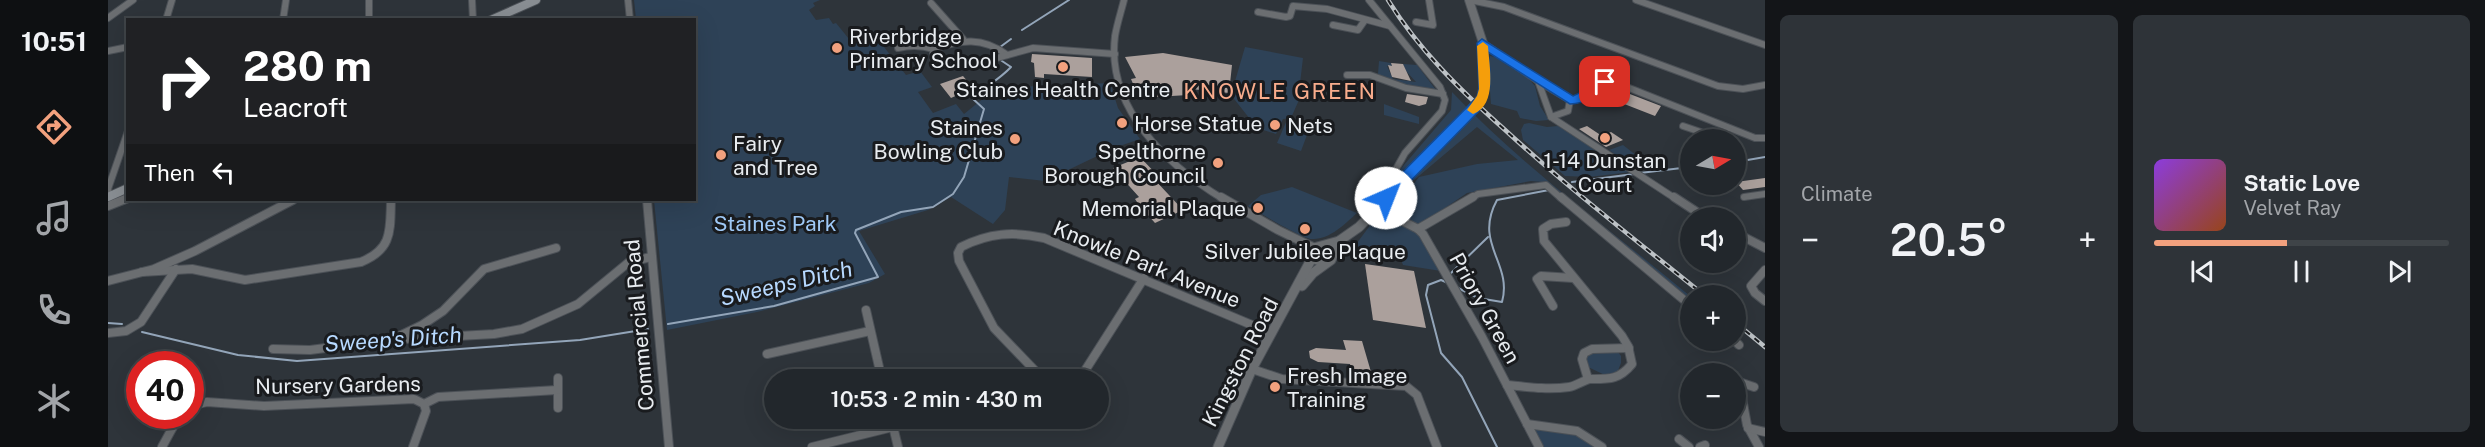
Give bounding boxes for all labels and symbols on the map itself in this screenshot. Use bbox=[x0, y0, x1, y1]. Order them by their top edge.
place label: Riverbridge Primary School bbox=[849, 24, 998, 73]
marker: Riverbridge Primary School bbox=[830, 41, 844, 55]
pin bbox=[1579, 56, 1630, 107]
marker: Staines Health Centre bbox=[1056, 60, 1070, 74]
place label: Staines Health Centre bbox=[956, 77, 1170, 102]
district label: KNOWLE GREEN bbox=[1183, 78, 1377, 104]
place label: Horse Statue bbox=[1134, 111, 1263, 136]
place label: Nets bbox=[1287, 113, 1333, 138]
place label: Staines Bowling Club bbox=[874, 115, 1003, 164]
marker: Horse Statue bbox=[1115, 116, 1129, 130]
marker: Nets bbox=[1268, 118, 1282, 132]
north arrow bbox=[1680, 129, 1746, 195]
place label: Fairy and Tree bbox=[733, 131, 818, 180]
marker: 1-14 Dunstan Court bbox=[1598, 131, 1612, 145]
marker: Staines Bowling Club bbox=[1008, 132, 1022, 146]
place label: Spelthorne Borough Council bbox=[1044, 139, 1206, 188]
marker: Fairy and Tree bbox=[714, 148, 728, 162]
place label: 1-14 Dunstan Court bbox=[1544, 148, 1666, 197]
marker: Spelthorne Borough Council bbox=[1211, 156, 1225, 170]
position arrow bbox=[1354, 166, 1418, 230]
place label: Memorial Plaque bbox=[1081, 196, 1246, 221]
marker: Memorial Plaque bbox=[1251, 201, 1265, 215]
park label: Staines Park bbox=[713, 211, 837, 236]
street label: Knowle Park Avenue bbox=[1050, 215, 1244, 313]
marker: Silver Jubilee Plaque bbox=[1298, 222, 1312, 236]
street label: Commercial Road bbox=[619, 238, 659, 412]
place label: Silver Jubilee Plaque bbox=[1204, 239, 1406, 264]
street label: Priory Green bbox=[1444, 248, 1526, 368]
water label: Sweeps Ditch bbox=[717, 255, 855, 311]
street label: Kingston Road bbox=[1197, 293, 1283, 431]
water label: Sweep's Ditch bbox=[324, 321, 462, 357]
speed limit sign: 40 bbox=[126, 351, 204, 429]
place label: Fresh Image Training bbox=[1287, 363, 1407, 412]
street label: Nursery Gardens bbox=[255, 371, 421, 399]
marker: Fresh Image Training bbox=[1268, 380, 1282, 394]

